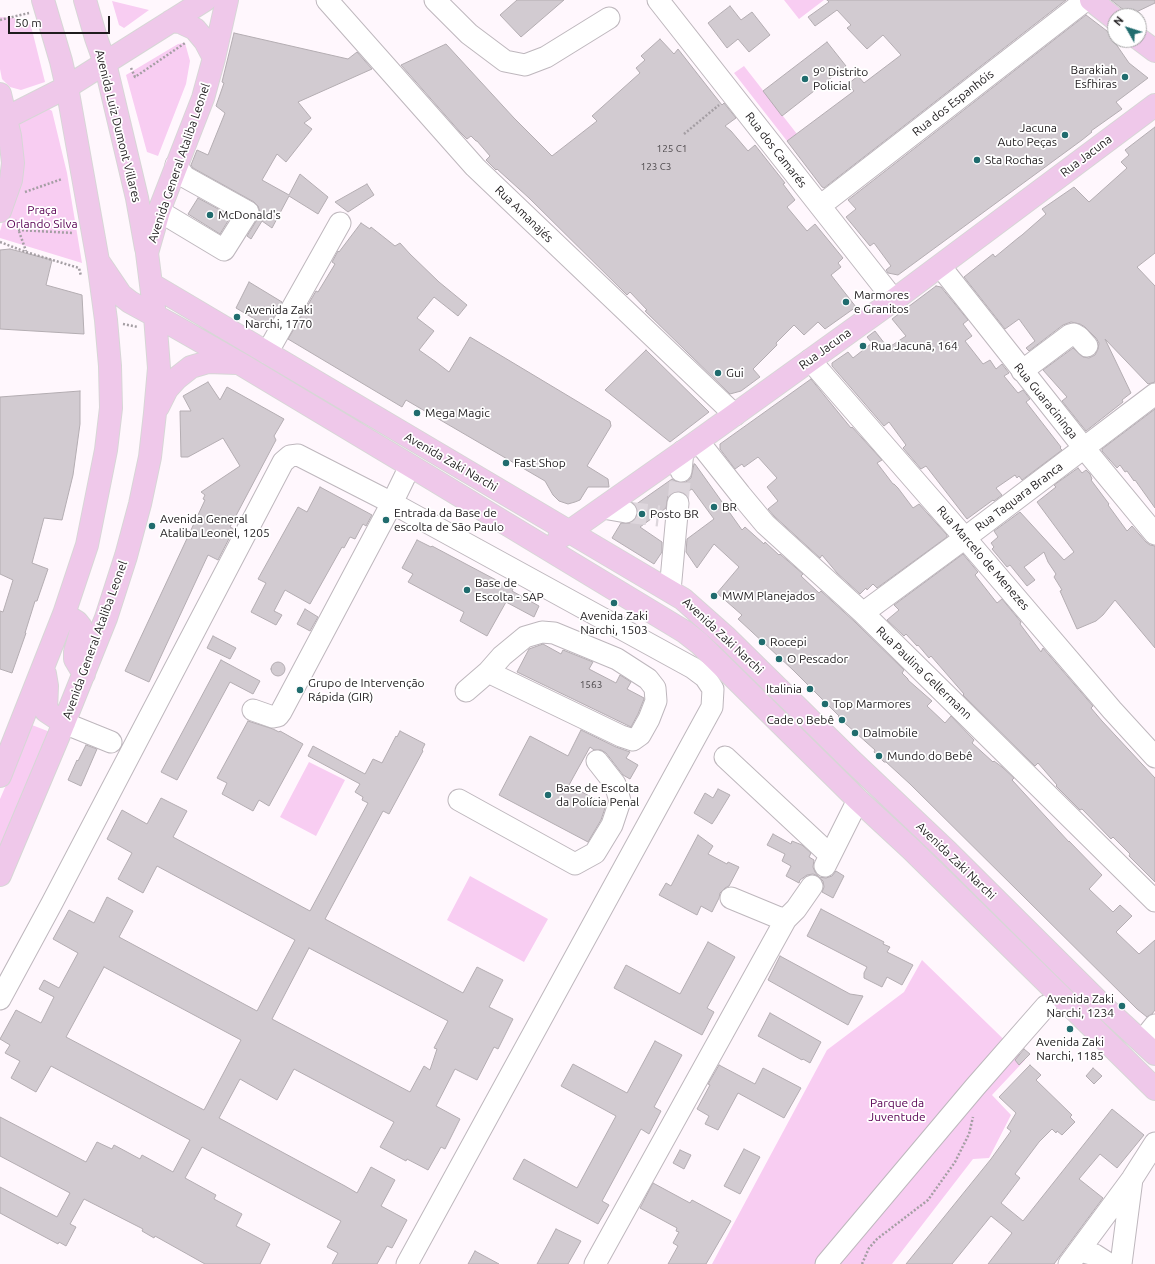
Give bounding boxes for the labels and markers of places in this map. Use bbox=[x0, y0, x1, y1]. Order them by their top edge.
place label: Barakiah Esfhiras bbox=[1071, 63, 1117, 91]
place label: 9º Distrito Policial bbox=[813, 65, 868, 93]
marker: Barakiah Esfhiras bbox=[1120, 72, 1130, 82]
marker: 9º Distrito Policial bbox=[800, 74, 810, 84]
place label: Jacuna Auto Peças bbox=[997, 121, 1057, 149]
marker: Jacuna Auto Peças bbox=[1060, 130, 1070, 140]
place label: Sta Rochas bbox=[985, 153, 1043, 167]
marker: Sta Rochas bbox=[972, 155, 982, 165]
place label: McDonald's bbox=[218, 208, 281, 222]
marker: McDonald's bbox=[205, 210, 215, 220]
place label: Marmores e Granitos bbox=[854, 288, 909, 316]
marker: Marmores e Granitos bbox=[841, 297, 851, 307]
place label: Avenida Zaki Narchi, 1770 bbox=[245, 303, 313, 331]
marker: Avenida Zaki Narchi, 1770 bbox=[232, 312, 242, 322]
place label: Rua Jacunã, 164 bbox=[871, 339, 958, 353]
marker: Rua Jacunã, 164 bbox=[858, 341, 868, 351]
place label: Gui bbox=[726, 366, 744, 380]
marker: Gui bbox=[713, 368, 723, 378]
place label: Mega Magic bbox=[425, 406, 490, 420]
marker: Mega Magic bbox=[412, 408, 422, 418]
place label: Fast Shop bbox=[514, 456, 566, 470]
marker: Fast Shop bbox=[501, 458, 511, 468]
place label: BR bbox=[722, 500, 737, 514]
marker: BR bbox=[709, 502, 719, 512]
place label: Entrada da Base de escolta de São Paulo bbox=[394, 506, 504, 534]
place label: Posto BR bbox=[650, 507, 699, 521]
marker: Posto BR bbox=[637, 509, 647, 519]
place label: Avenida General Ataliba Leonel, 1205 bbox=[160, 512, 270, 540]
marker: Entrada da Base de escolta de São Paulo bbox=[381, 515, 391, 525]
marker: Avenida General Ataliba Leonel, 1205 bbox=[147, 521, 157, 531]
place label: Base de Escolta - SAP bbox=[475, 576, 544, 604]
marker: Base de Escolta - SAP bbox=[462, 585, 472, 595]
place label: MWM Planejados bbox=[722, 589, 815, 603]
marker: MWM Planejados bbox=[709, 591, 719, 601]
marker: Avenida Zaki Narchi, 1503 bbox=[609, 598, 619, 608]
place label: Avenida Zaki Narchi, 1503 bbox=[580, 609, 648, 637]
place label: Rocepi bbox=[770, 635, 807, 649]
marker: Rocepi bbox=[757, 637, 767, 647]
place label: O Pescador bbox=[787, 652, 848, 666]
marker: O Pescador bbox=[774, 654, 784, 664]
place label: Grupo de Intervenção Rápida (GIR) bbox=[308, 676, 425, 704]
place label: Italinia bbox=[766, 682, 802, 696]
marker: Italinia bbox=[805, 684, 815, 694]
marker: Grupo de Intervenção Rápida (GIR) bbox=[295, 685, 305, 695]
place label: Top Marmores bbox=[833, 697, 911, 711]
marker: Top Marmores bbox=[820, 699, 830, 709]
place label: Cade o Bebê bbox=[766, 713, 834, 727]
marker: Cade o Bebê bbox=[837, 715, 847, 725]
place label: Dalmobile bbox=[863, 726, 918, 740]
marker: Dalmobile bbox=[850, 728, 860, 738]
place label: Mundo do Bebê bbox=[887, 749, 973, 763]
marker: Mundo do Bebê bbox=[874, 751, 884, 761]
place label: Base de Escolta da Polícia Penal bbox=[556, 781, 639, 809]
marker: Base de Escolta da Polícia Penal bbox=[543, 790, 553, 800]
place label: Avenida Zaki Narchi, 1234 bbox=[1046, 992, 1114, 1020]
marker: Avenida Zaki Narchi, 1234 bbox=[1117, 1001, 1127, 1011]
marker: Avenida Zaki Narchi, 1185 bbox=[1065, 1024, 1075, 1034]
place label: Avenida Zaki Narchi, 1185 bbox=[1036, 1035, 1104, 1063]

